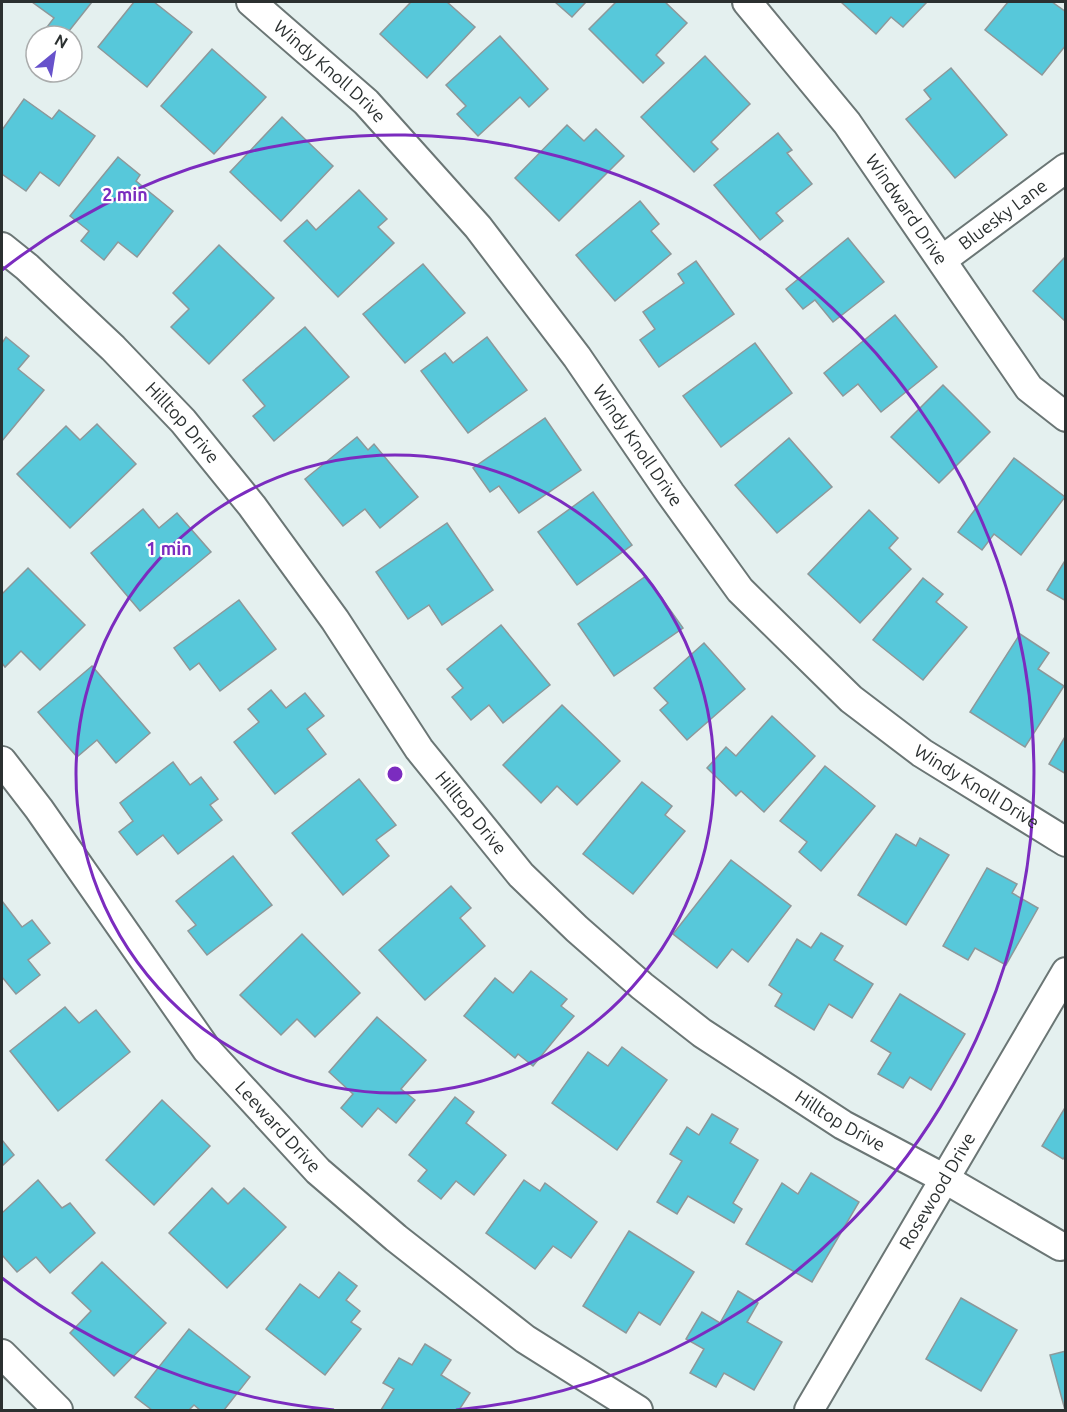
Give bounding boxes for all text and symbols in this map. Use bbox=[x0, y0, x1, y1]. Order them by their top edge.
street label: Windy Knoll Drive bbox=[270, 16, 390, 126]
north arrow bbox=[24, 24, 84, 84]
text: N bbox=[52, 30, 71, 52]
street label: Windward Drive bbox=[862, 150, 952, 268]
street label: Bluesky Lane bbox=[954, 175, 1050, 253]
text: 2 min bbox=[102, 184, 148, 204]
street label: Hilltop Drive bbox=[142, 377, 224, 466]
street label: Windy Knoll Drive bbox=[590, 380, 687, 510]
text: 1 min bbox=[146, 538, 192, 558]
street label: Windy Knoll Drive bbox=[911, 740, 1043, 832]
centre of rings bbox=[385, 764, 405, 784]
street label: Hilltop Drive bbox=[432, 767, 511, 858]
street label: Leeward Drive bbox=[232, 1077, 325, 1176]
street label: Hilltop Drive bbox=[792, 1086, 889, 1154]
street label: Rosewood Drive bbox=[895, 1129, 979, 1252]

